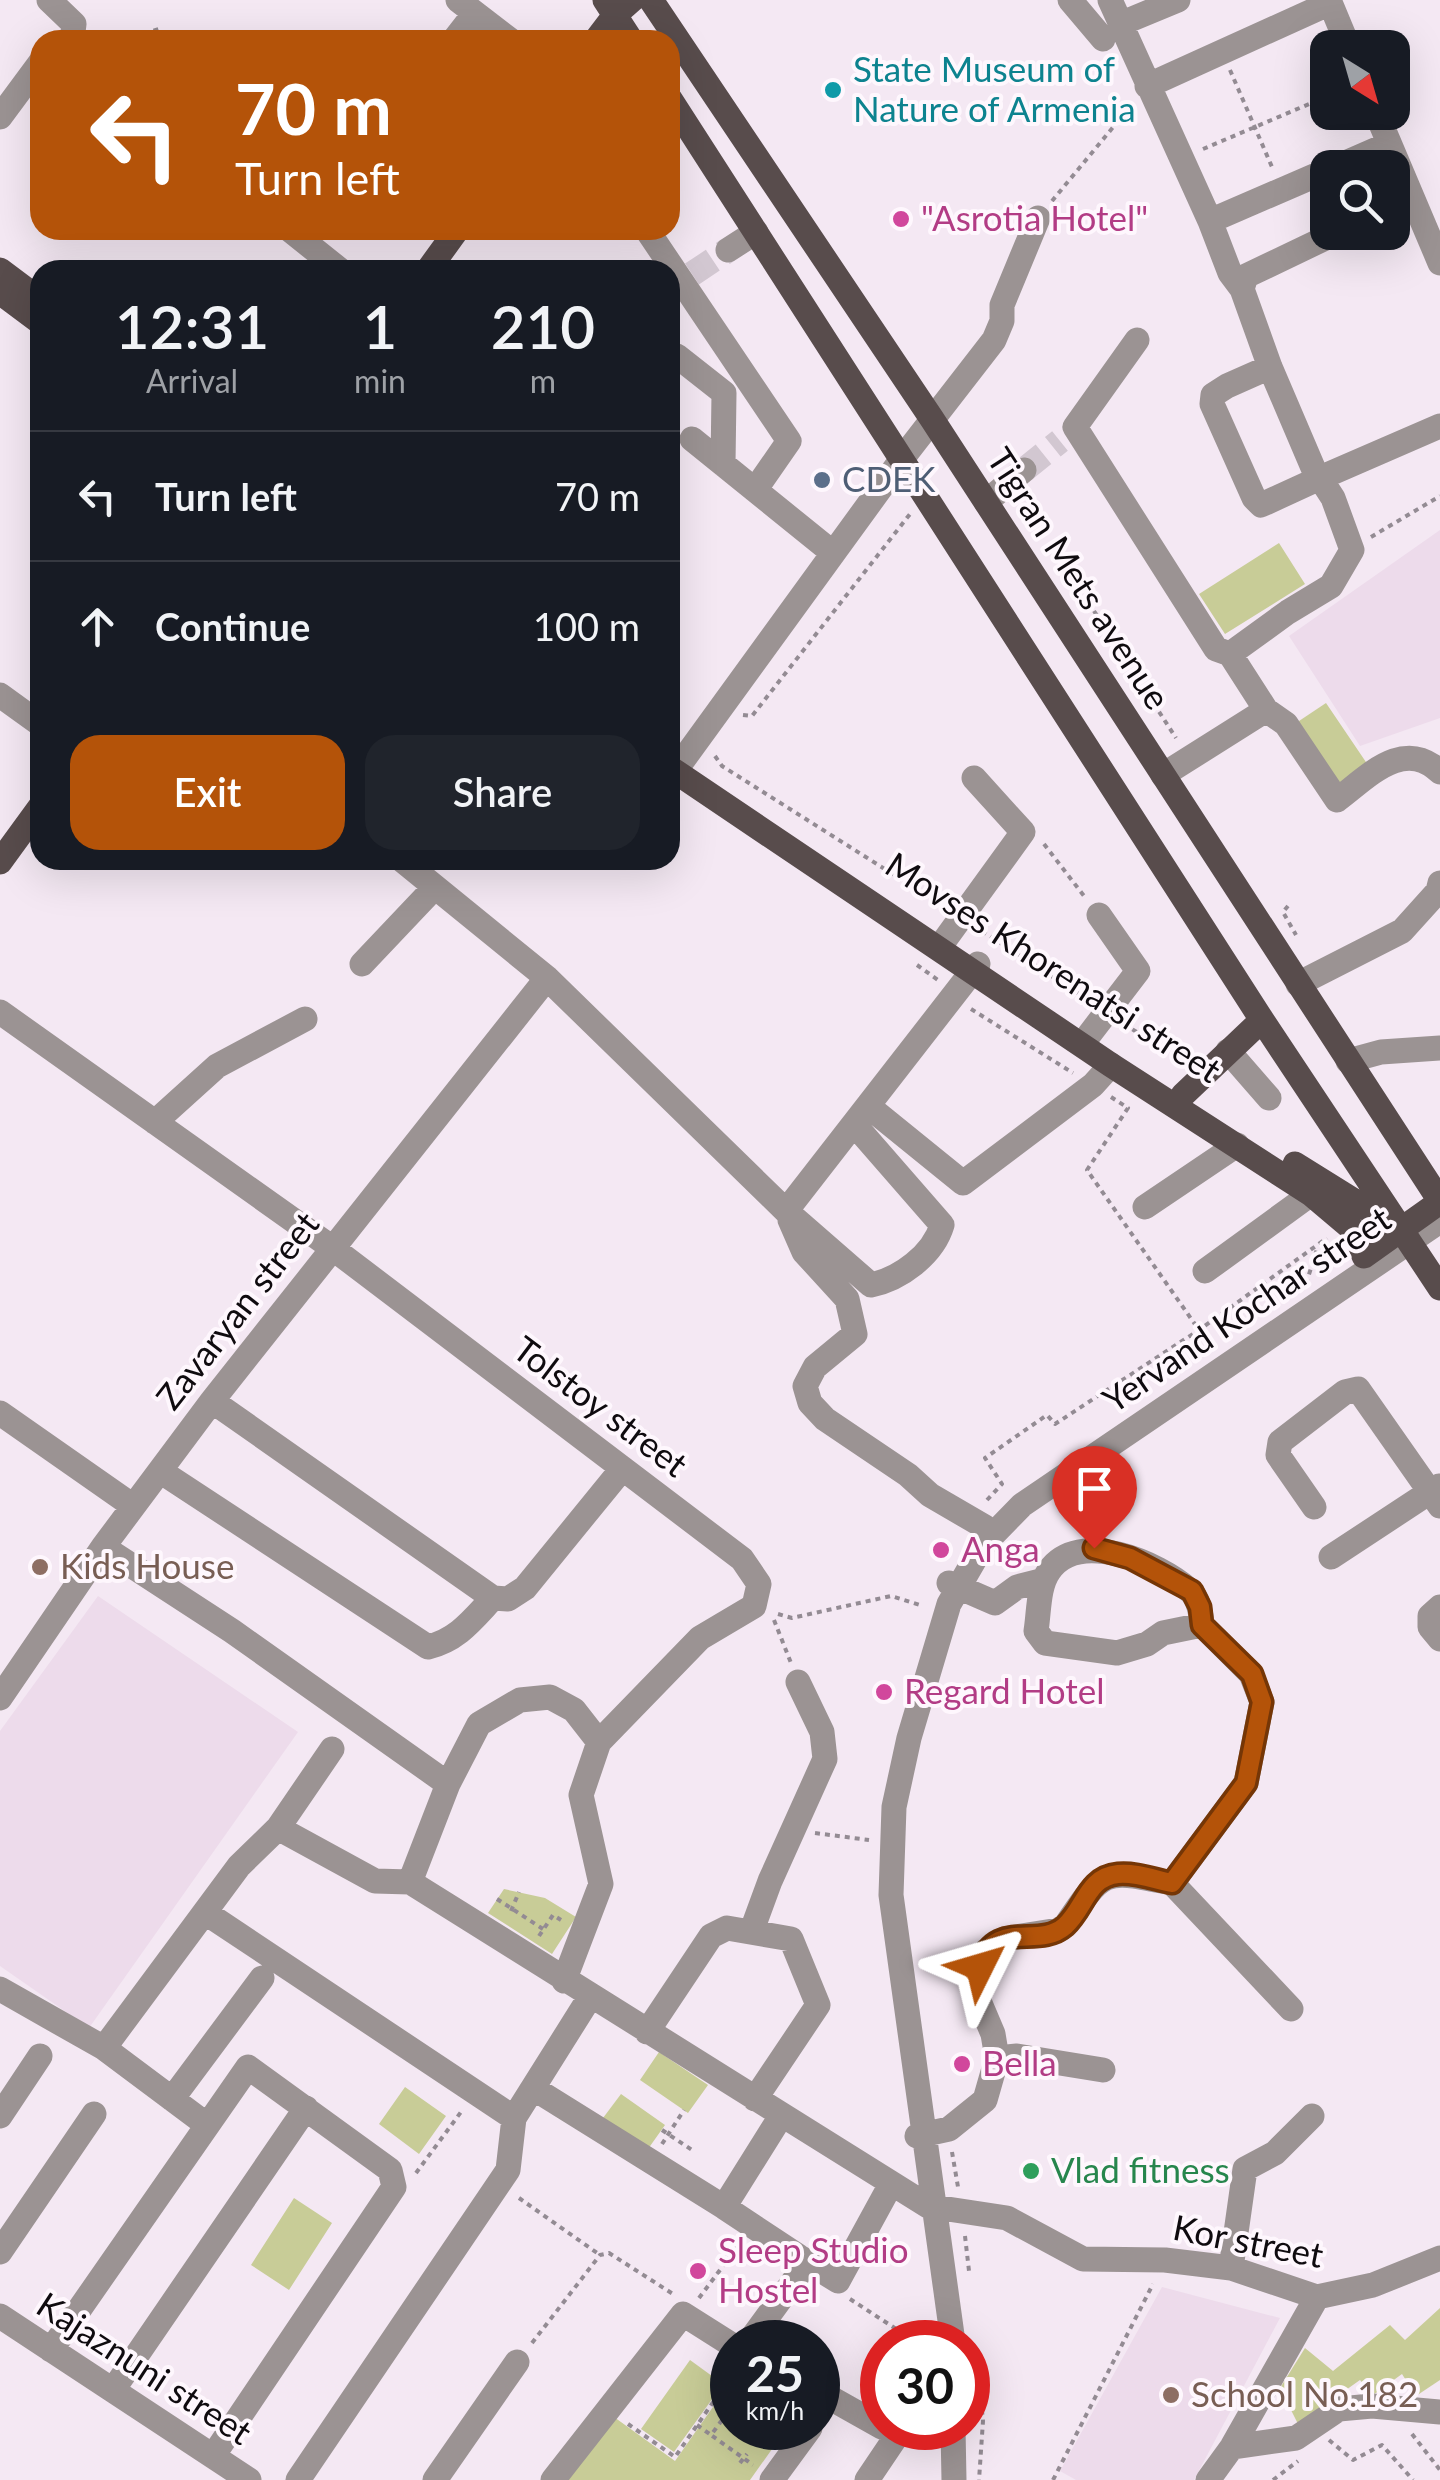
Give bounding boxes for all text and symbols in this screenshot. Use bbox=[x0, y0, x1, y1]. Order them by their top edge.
north arrow bbox=[1310, 30, 1410, 130]
map controls bbox=[1310, 30, 1410, 250]
place label: State Museum of Nature of Armenia bbox=[853, 47, 1136, 129]
text: 70 m bbox=[235, 66, 392, 150]
icon: left bbox=[70, 70, 200, 200]
marker: State Museum of Nature of Armenia bbox=[822, 79, 844, 101]
button: search bbox=[1310, 150, 1410, 250]
text: Turn left bbox=[235, 151, 400, 205]
place label: "Asrotia Hotel" bbox=[921, 196, 1148, 238]
marker: "Asrotia Hotel" bbox=[890, 208, 912, 230]
text: 12:31 bbox=[115, 290, 269, 362]
text: 1 bbox=[363, 290, 397, 362]
text: 210 bbox=[491, 290, 595, 362]
text: Arrival bbox=[146, 361, 238, 400]
text: min bbox=[354, 361, 406, 400]
text: m bbox=[530, 361, 556, 400]
street label: Tigran Mets avenue bbox=[980, 439, 1180, 716]
place label: CDEK bbox=[842, 457, 936, 499]
icon: left bbox=[70, 469, 125, 524]
marker: CDEK bbox=[811, 469, 833, 491]
text: Turn left bbox=[155, 473, 297, 519]
text: 70 m bbox=[555, 473, 640, 519]
icon: ahead bbox=[70, 599, 125, 654]
text: Continue bbox=[155, 603, 310, 649]
text: 100 m bbox=[533, 603, 640, 649]
button: Exit bbox=[70, 735, 345, 850]
button: Share bbox=[365, 735, 640, 850]
street label: Movses Khorenatsi street bbox=[879, 842, 1230, 1091]
street label: Yervand Kochar street bbox=[1094, 1196, 1398, 1420]
street label: Zavaryan street bbox=[146, 1203, 327, 1417]
street label: Tolstoy street bbox=[506, 1326, 697, 1485]
pin bbox=[1052, 1446, 1137, 1549]
icon: arrive bbox=[1067, 1461, 1122, 1516]
place label: Anga bbox=[961, 1527, 1040, 1569]
marker: Anga bbox=[930, 1539, 952, 1561]
place label: Kids House bbox=[60, 1544, 234, 1586]
marker: Kids House bbox=[29, 1556, 51, 1578]
place label: Regard Hotel bbox=[904, 1669, 1104, 1711]
marker: Regard Hotel bbox=[873, 1681, 895, 1703]
position arrow bbox=[928, 1915, 1032, 2019]
place label: Bella bbox=[982, 2041, 1057, 2083]
marker: Bella bbox=[951, 2053, 973, 2075]
place label: Vlad fitness bbox=[1051, 2148, 1230, 2190]
marker: Vlad fitness bbox=[1020, 2160, 1042, 2182]
street label: Kor street bbox=[1170, 2205, 1327, 2275]
place label: Sleep Studio Hostel bbox=[718, 2228, 909, 2310]
marker: Sleep Studio Hostel bbox=[687, 2260, 709, 2282]
street label: Kajaznuni street bbox=[30, 2282, 261, 2452]
speed limit sign: 30 bbox=[860, 2320, 990, 2450]
text: 25 bbox=[746, 2343, 804, 2403]
place label: School No.182 bbox=[1191, 2372, 1418, 2414]
marker: School No.182 bbox=[1160, 2384, 1182, 2406]
text: km/h bbox=[746, 2395, 804, 2425]

